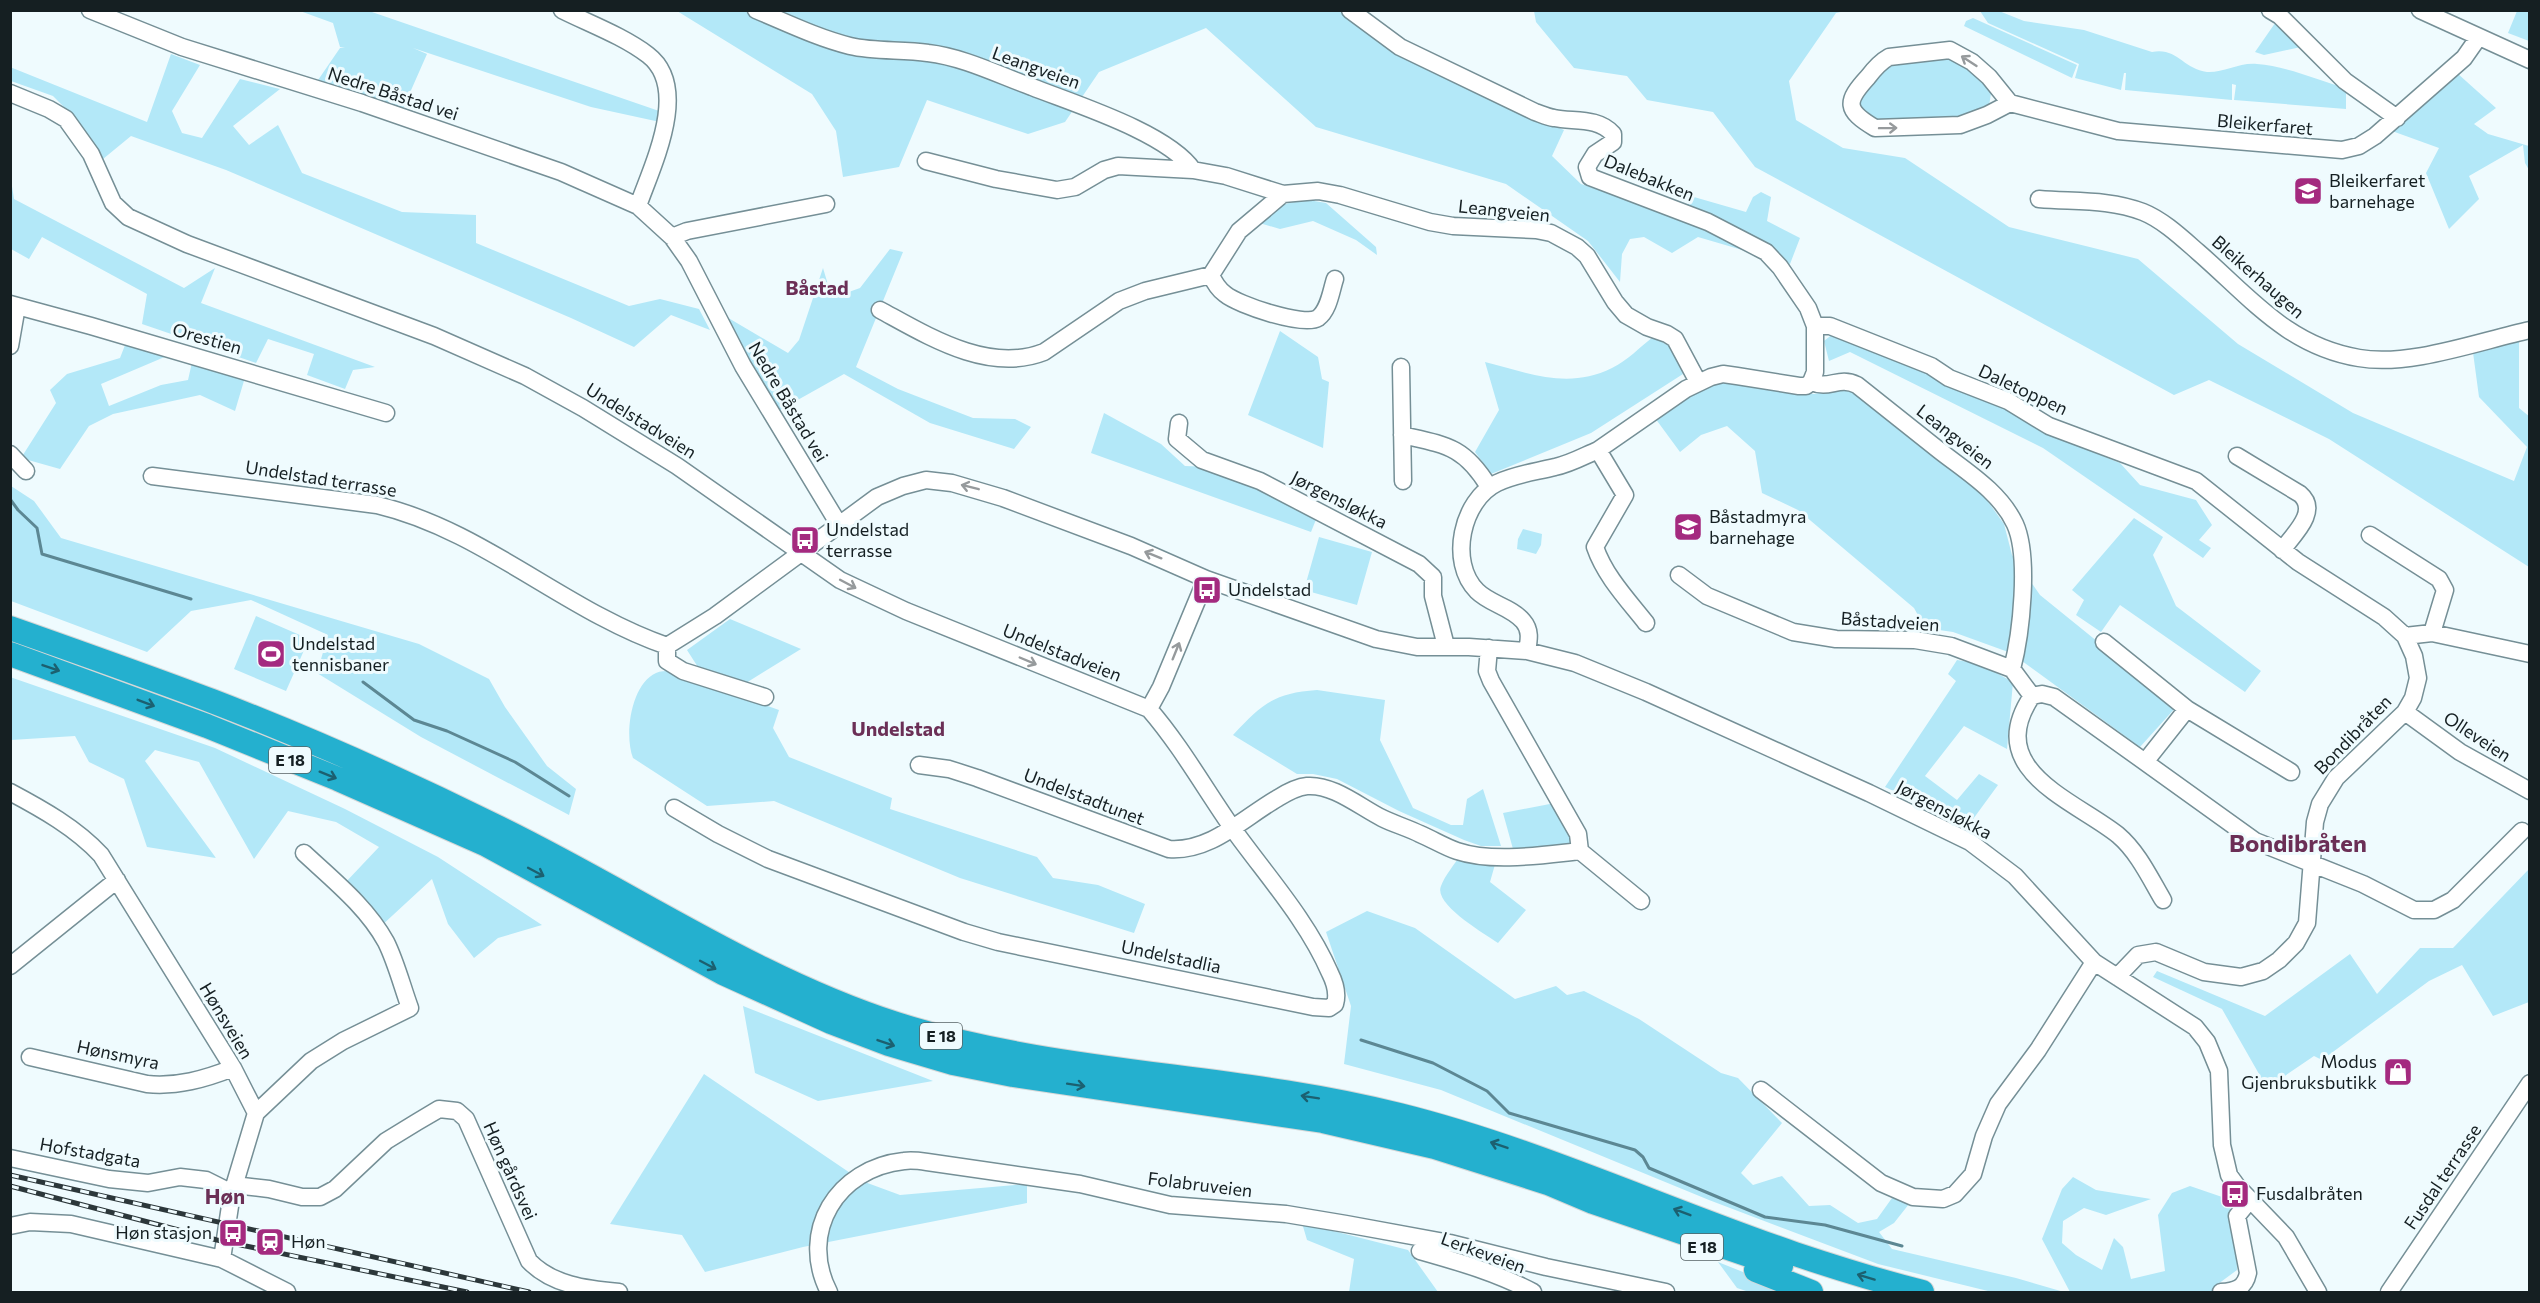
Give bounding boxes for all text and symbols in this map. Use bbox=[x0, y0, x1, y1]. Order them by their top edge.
street label: Leangveien bbox=[989, 41, 1083, 93]
one-way arrow bbox=[1961, 55, 1978, 68]
street label: Nedre Båstad vei bbox=[325, 62, 461, 125]
street label: Bleikerfaret bbox=[2216, 109, 2314, 139]
one-way arrow bbox=[1878, 122, 1898, 133]
street label: Dalebakken bbox=[1601, 149, 1698, 205]
place label: Bleikerfaret barnehage bbox=[2329, 169, 2425, 212]
school or university icon: Bleikerfaret barnehage bbox=[2292, 175, 2324, 207]
street label: Leangveien bbox=[1457, 194, 1551, 226]
street label: Bleikerhaugen bbox=[2208, 230, 2309, 322]
district label: Båstad bbox=[785, 275, 849, 299]
street label: Orestien bbox=[170, 318, 244, 358]
street label: Nedre Båstad vei bbox=[744, 338, 833, 465]
street label: Daletoppen bbox=[1975, 359, 2071, 419]
street label: Undelstadveien bbox=[582, 377, 701, 463]
street label: Leangveien bbox=[1913, 399, 1999, 473]
street label: Undelstad terrasse bbox=[244, 455, 398, 501]
street label: Jørgensløkka bbox=[1288, 465, 1391, 533]
one-way arrow bbox=[961, 481, 980, 493]
place label: Båstadmyra barnehage bbox=[1709, 505, 1807, 548]
school or university icon: Båstadmyra barnehage bbox=[1672, 511, 1704, 543]
place label: Undelstad terrasse bbox=[826, 518, 909, 561]
bus stop icon: Undelstad terrasse bbox=[789, 524, 821, 556]
one-way arrow bbox=[1144, 549, 1163, 560]
bus stop icon: Undelstad bbox=[1191, 574, 1223, 606]
place label: Undelstad bbox=[1228, 578, 1311, 600]
one-way arrow bbox=[839, 579, 857, 591]
street label: Båstadveien bbox=[1840, 607, 1940, 635]
street label: Undelstadveien bbox=[1000, 618, 1125, 686]
place label: Undelstad tennisbaner bbox=[292, 632, 389, 675]
sports icon: Undelstad tennisbaner bbox=[255, 638, 287, 670]
one-way arrow bbox=[1171, 642, 1182, 660]
one-way arrow bbox=[1018, 656, 1036, 667]
one-way arrow bbox=[41, 664, 60, 675]
street label: Bondibråten bbox=[2309, 690, 2396, 779]
one-way arrow bbox=[136, 698, 155, 709]
street label: Olleveien bbox=[2440, 706, 2515, 766]
district label: Undelstad bbox=[851, 716, 945, 740]
road number: E 18 bbox=[269, 747, 311, 773]
street label: Undelstadtunet bbox=[1021, 763, 1148, 829]
one-way arrow bbox=[318, 770, 336, 781]
street label: Jørgensløkka bbox=[1893, 775, 1996, 843]
district label: Bondibråten bbox=[2229, 828, 2367, 857]
one-way arrow bbox=[527, 866, 544, 878]
street label: Undelstadlia bbox=[1119, 935, 1223, 977]
one-way arrow bbox=[698, 960, 716, 971]
street label: Hønsveien bbox=[195, 978, 258, 1063]
road number: E 18 bbox=[920, 1023, 962, 1049]
street label: Hønsmyra bbox=[75, 1035, 162, 1074]
one-way arrow bbox=[876, 1038, 895, 1049]
place label: Modus Gjenbruksbutikk bbox=[2241, 1050, 2377, 1093]
shop icon: Modus Gjenbruksbutikk bbox=[2382, 1056, 2414, 1088]
one-way arrow bbox=[1066, 1080, 1086, 1091]
one-way arrow bbox=[1301, 1091, 1320, 1102]
street label: Høn gårdsvei bbox=[479, 1118, 542, 1223]
street label: Fusdal terrasse bbox=[2399, 1120, 2486, 1233]
street label: Hofstadgata bbox=[38, 1132, 142, 1172]
one-way arrow bbox=[1490, 1138, 1509, 1149]
street label: Folabruveien bbox=[1146, 1167, 1254, 1201]
bus stop icon: Fusdalbråten bbox=[2219, 1178, 2251, 1210]
place label: Fusdalbråten bbox=[2256, 1182, 2363, 1204]
district label: Høn bbox=[205, 1183, 245, 1208]
one-way arrow bbox=[1673, 1206, 1692, 1217]
bus stop icon: Høn stasjon bbox=[217, 1217, 249, 1249]
place label: Høn stasjon bbox=[115, 1221, 212, 1243]
station icon: Høn bbox=[254, 1226, 286, 1258]
street label: Lerkeveien bbox=[1438, 1227, 1529, 1278]
place label: Høn bbox=[291, 1230, 326, 1252]
road number: E 18 bbox=[1681, 1234, 1723, 1260]
one-way arrow bbox=[1857, 1270, 1876, 1281]

